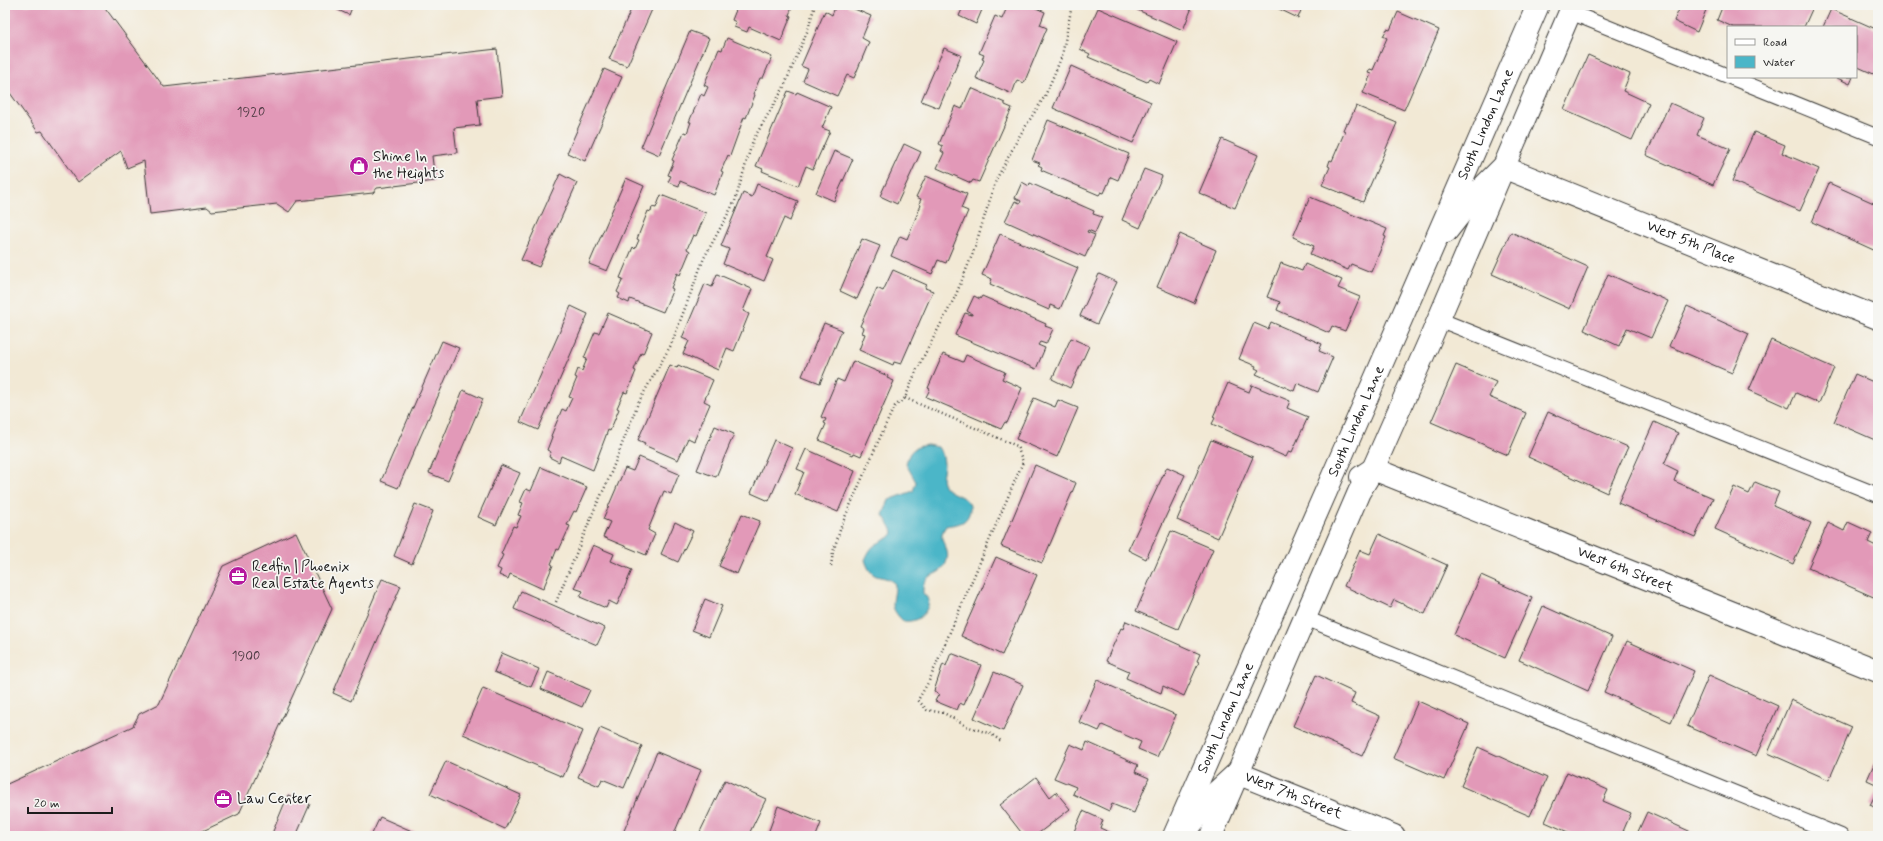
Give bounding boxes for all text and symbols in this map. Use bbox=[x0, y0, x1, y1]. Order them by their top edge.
legend bbox=[1727, 26, 1857, 78]
text: Road bbox=[1763, 35, 1787, 51]
text: Water bbox=[1763, 55, 1795, 71]
street label: South Lindon Lane bbox=[1453, 66, 1519, 183]
house number: 1920 bbox=[237, 104, 265, 121]
place label: Shine In the Heights bbox=[373, 147, 445, 184]
shop icon: Shine In the Heights bbox=[348, 155, 370, 177]
street label: West 5th Place bbox=[1644, 216, 1738, 269]
street label: South Lindon Lane bbox=[1324, 363, 1390, 480]
street label: West 6th Street bbox=[1574, 541, 1677, 598]
place label: Redfin | Phoenix Real Estate Agents bbox=[252, 557, 374, 594]
office icon: Redfin | Phoenix Real Estate Agents bbox=[227, 565, 249, 587]
house number: 1900 bbox=[232, 648, 260, 665]
street label: South Lindon Lane bbox=[1193, 659, 1259, 777]
street label: West 7th Street bbox=[1241, 767, 1345, 824]
office icon: Law Center bbox=[212, 788, 234, 810]
scale bar bbox=[28, 789, 112, 815]
place label: Law Center bbox=[237, 789, 311, 809]
text: 20 m bbox=[34, 796, 60, 812]

